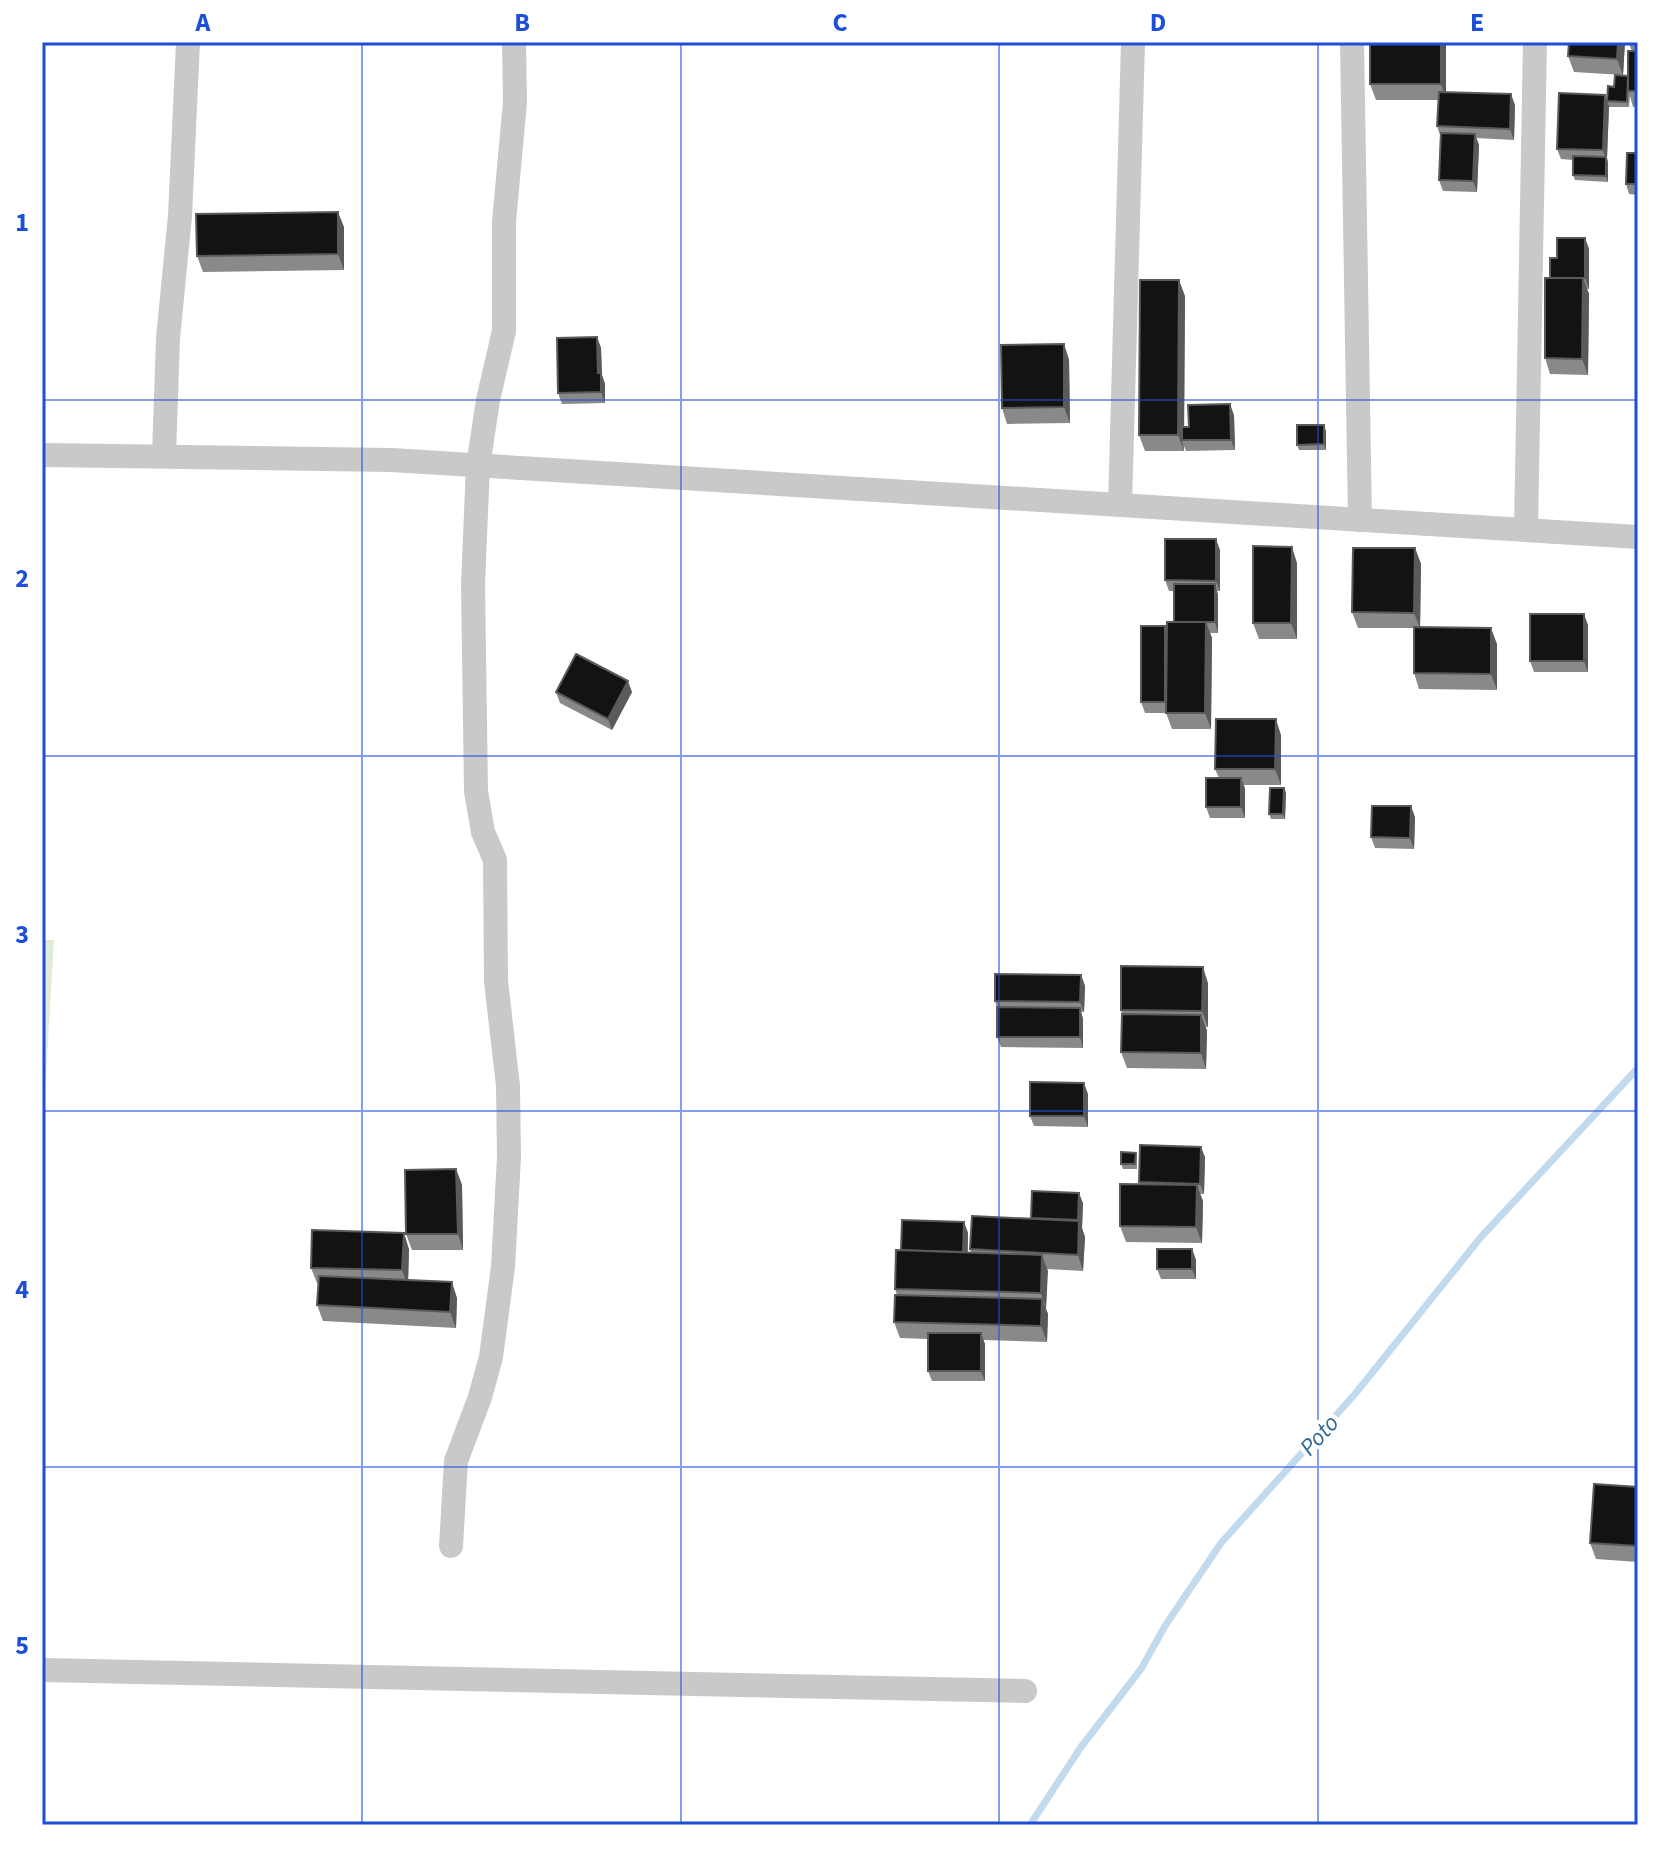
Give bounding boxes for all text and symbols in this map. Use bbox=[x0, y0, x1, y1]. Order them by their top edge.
text: A bbox=[195, 4, 212, 41]
text: B bbox=[514, 4, 530, 41]
text: C bbox=[832, 4, 848, 41]
text: D bbox=[1150, 4, 1166, 41]
text: E bbox=[1470, 4, 1484, 41]
text: 1 bbox=[15, 204, 29, 241]
text: 2 bbox=[15, 560, 29, 597]
text: 3 bbox=[15, 916, 29, 953]
text: 4 bbox=[15, 1271, 29, 1308]
water label: Poto bbox=[1291, 1407, 1347, 1464]
text: 5 bbox=[15, 1627, 29, 1664]

